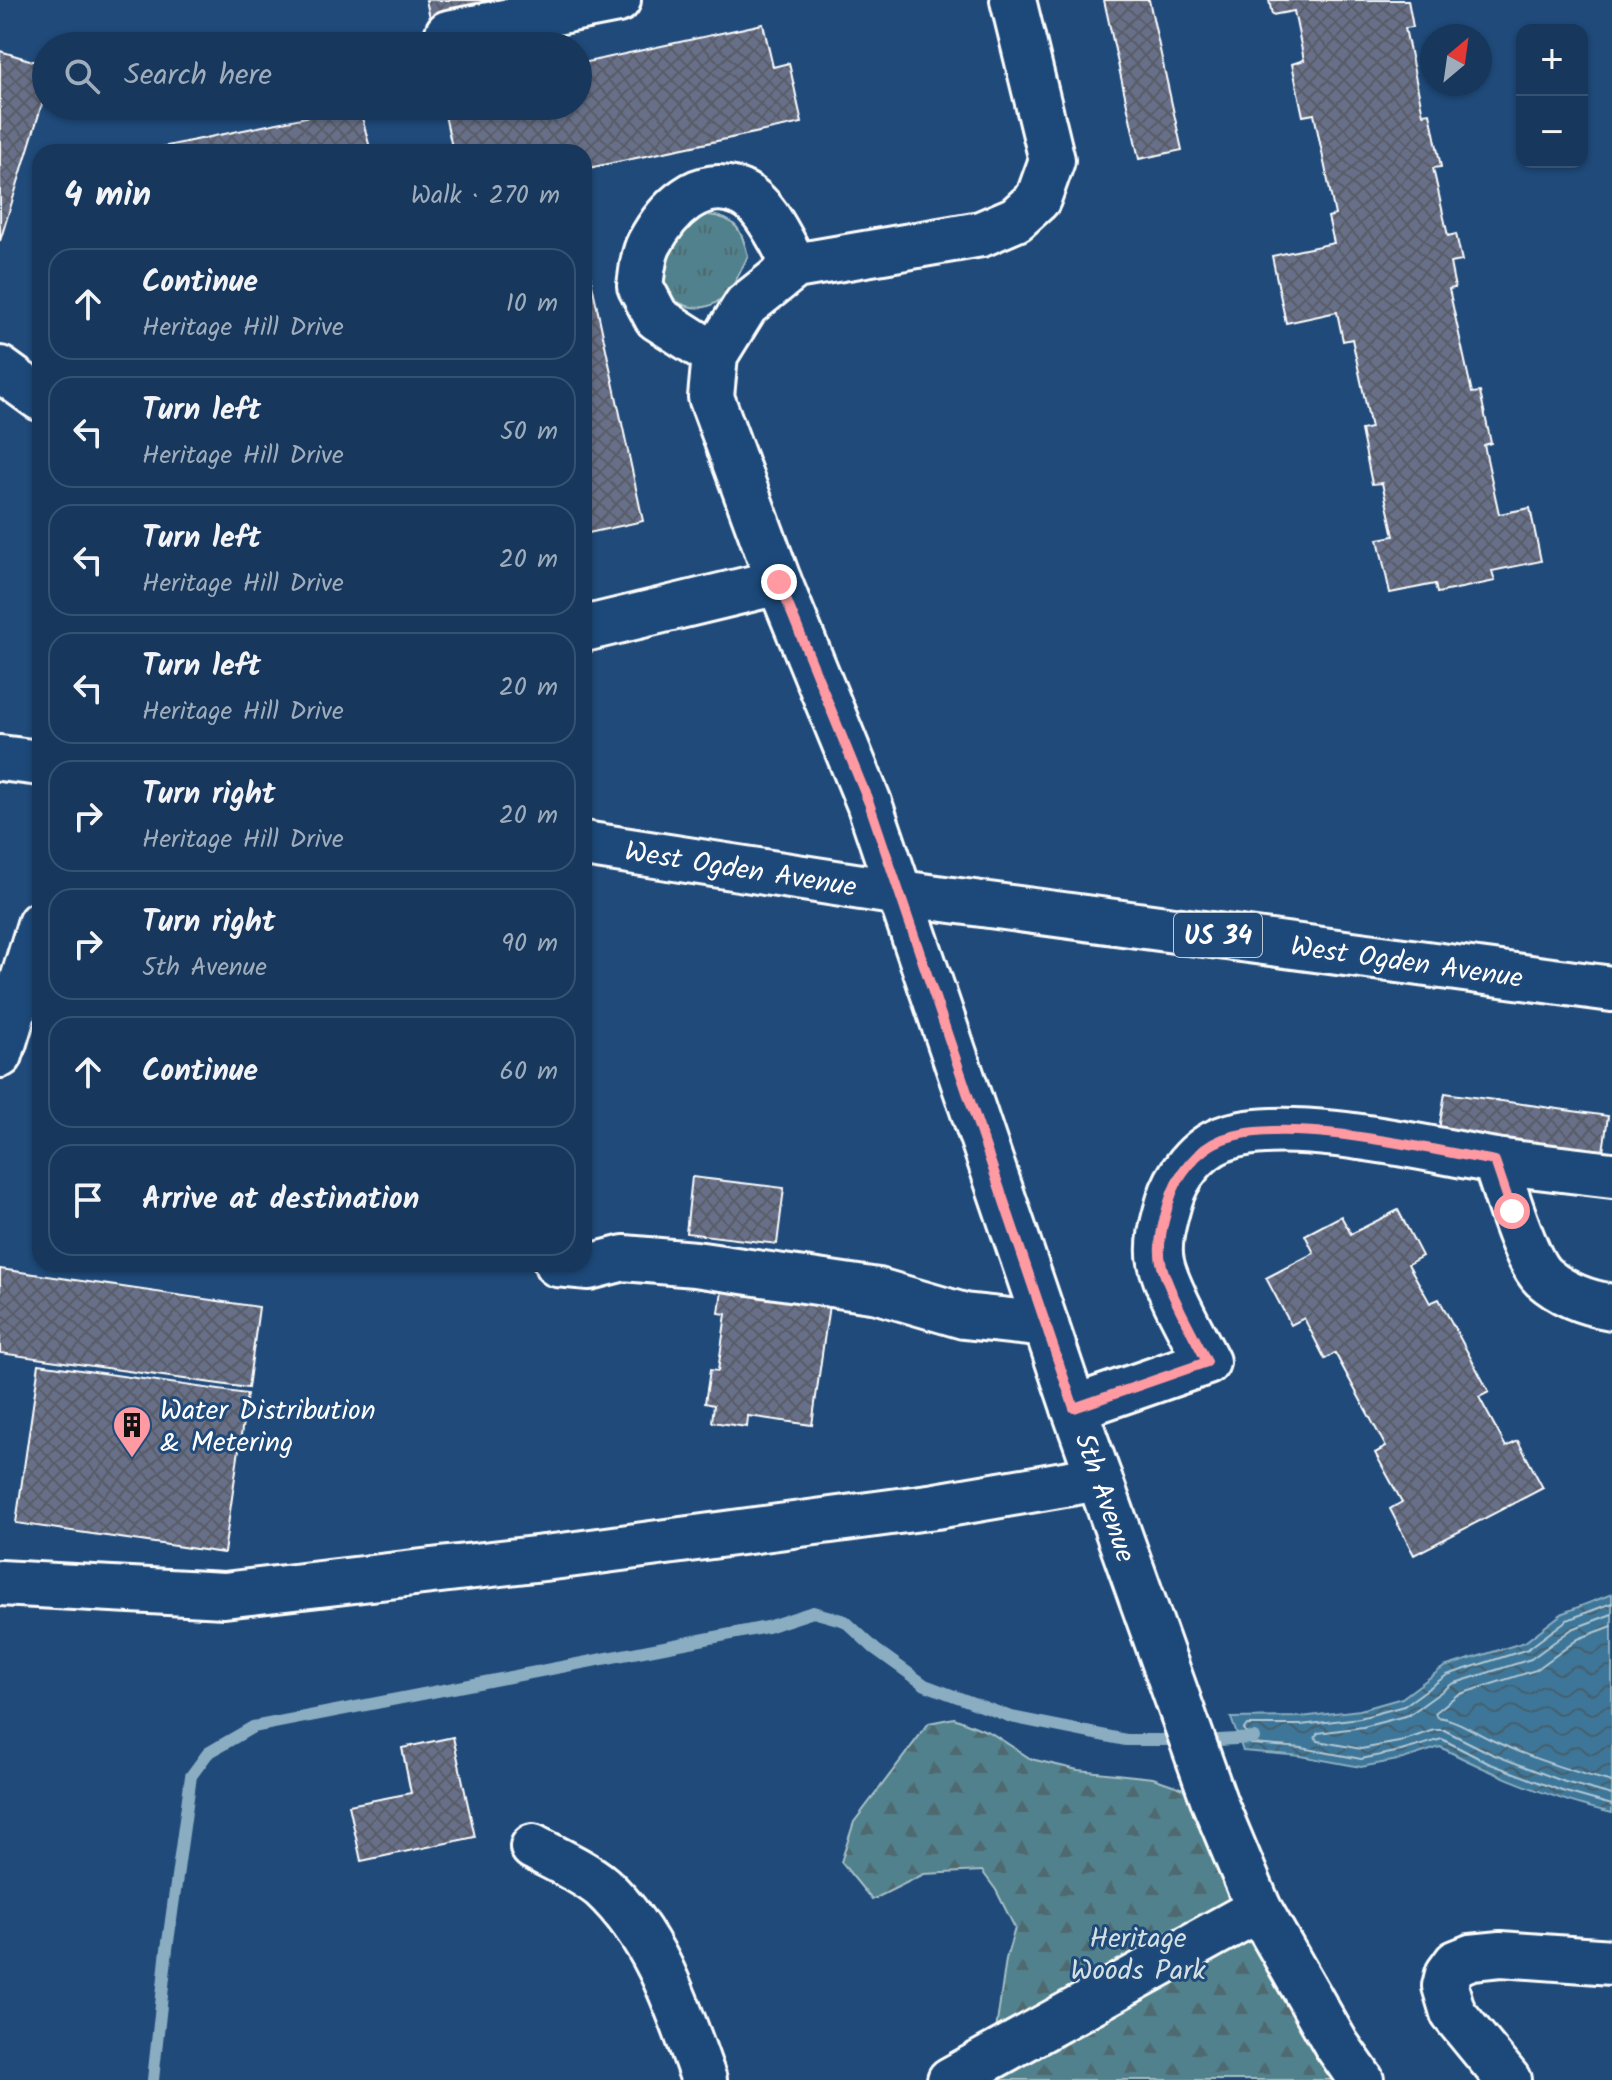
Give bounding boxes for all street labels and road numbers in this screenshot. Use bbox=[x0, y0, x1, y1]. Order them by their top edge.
street label: West Ogden Avenue bbox=[621, 830, 860, 911]
road number: US 34 bbox=[1174, 913, 1262, 957]
street label: West Ogden Avenue bbox=[1288, 925, 1526, 1002]
street label: 5th Avenue bbox=[1060, 1427, 1147, 1569]

